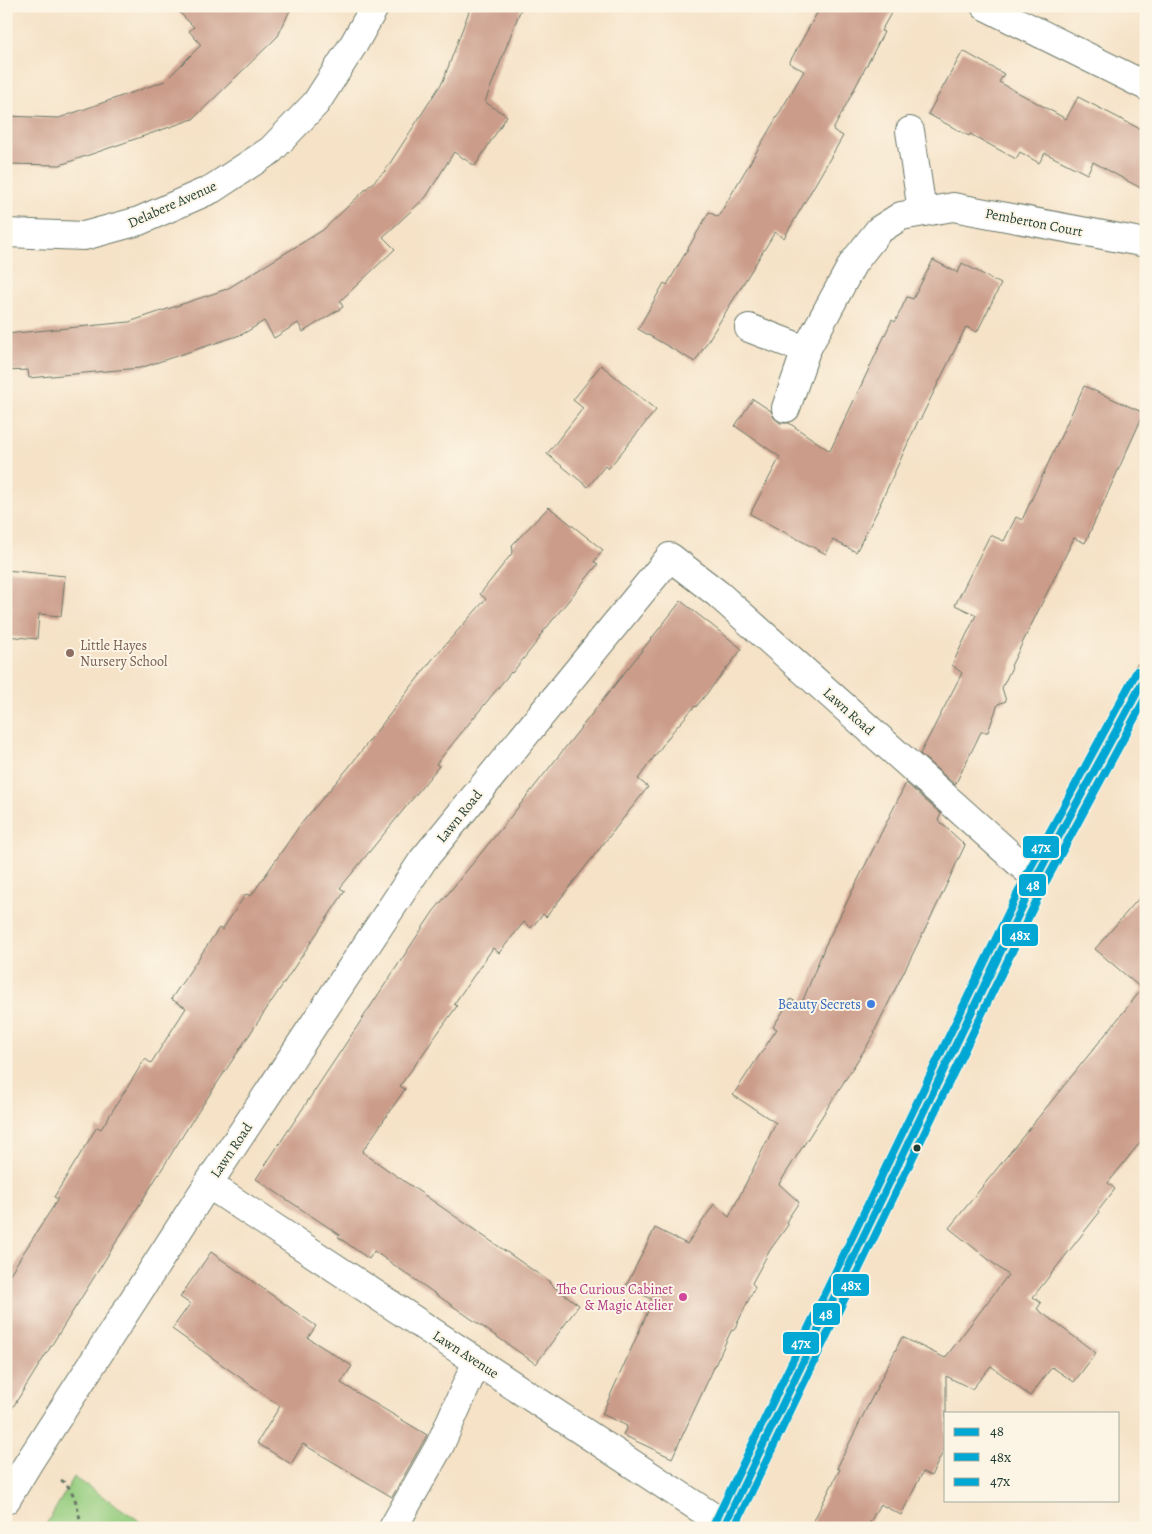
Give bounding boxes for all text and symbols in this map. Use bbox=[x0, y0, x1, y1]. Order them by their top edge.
street label: Delabere Avenue bbox=[125, 176, 220, 233]
street label: Pemberton Court bbox=[984, 204, 1085, 241]
place label: Little Hayes Nursery School bbox=[80, 636, 168, 671]
marker: Little Hayes Nursery School bbox=[64, 647, 76, 659]
street label: Lawn Road bbox=[819, 683, 879, 740]
street label: Lawn Road bbox=[432, 786, 487, 847]
line badge: 47x bbox=[1022, 835, 1060, 859]
text: 47x bbox=[1031, 838, 1051, 857]
line badge: 48 bbox=[1018, 873, 1047, 897]
text: 48 bbox=[1026, 876, 1040, 895]
line badge: 48x bbox=[1001, 923, 1039, 947]
text: 48x bbox=[1010, 926, 1030, 945]
place label: Beauty Secrets bbox=[778, 995, 861, 1014]
marker: Beauty Secrets bbox=[865, 998, 877, 1010]
street label: Lawn Road bbox=[206, 1119, 257, 1182]
unlabelled marker bbox=[912, 1143, 922, 1153]
line badge: 48x bbox=[832, 1273, 870, 1297]
text: 48x bbox=[841, 1276, 861, 1295]
place label: The Curious Cabinet & Magic Atelier bbox=[557, 1280, 674, 1315]
marker: The Curious Cabinet & Magic Atelier bbox=[677, 1291, 689, 1303]
line badge: 48 bbox=[812, 1302, 841, 1326]
text: 48 bbox=[819, 1305, 833, 1324]
street label: Lawn Avenue bbox=[429, 1326, 503, 1383]
line badge: 47x bbox=[782, 1331, 820, 1355]
text: 47x bbox=[791, 1334, 811, 1353]
legend bbox=[944, 1412, 1120, 1502]
text: 48 bbox=[990, 1421, 1004, 1441]
text: 48x bbox=[990, 1447, 1011, 1467]
text: 47x bbox=[990, 1471, 1010, 1491]

